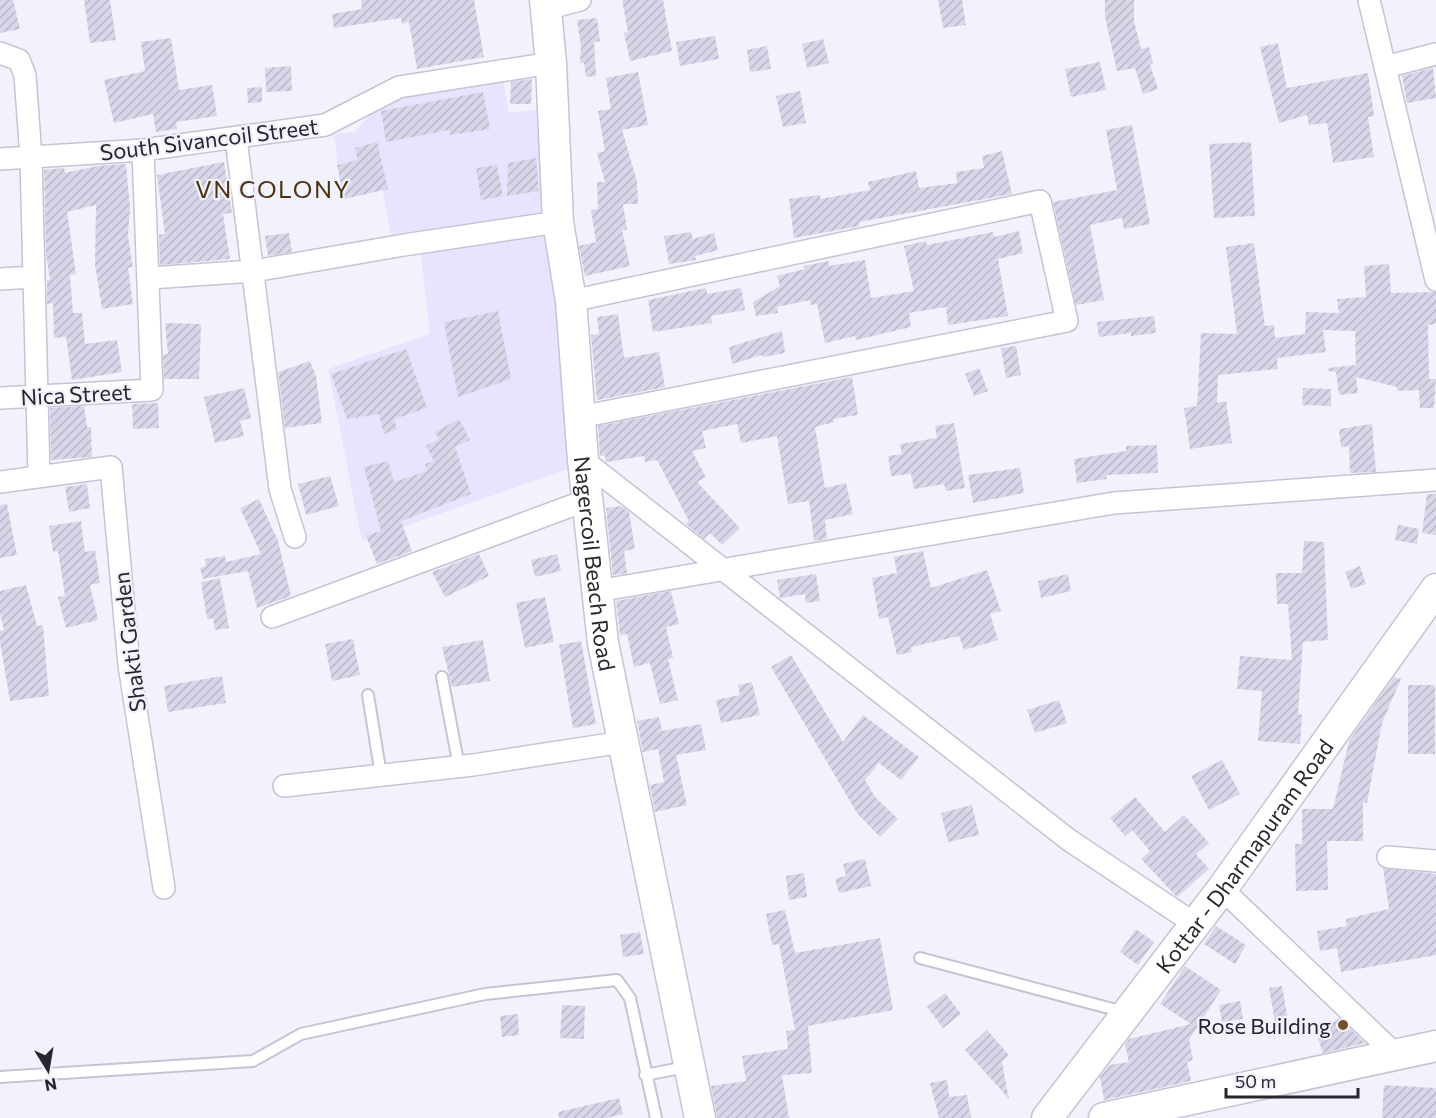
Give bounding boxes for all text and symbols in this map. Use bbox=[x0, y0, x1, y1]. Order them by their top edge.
street label: South Sivancoil Street bbox=[98, 112, 320, 166]
district label: VN COLONY bbox=[195, 174, 351, 203]
street label: Nica Street bbox=[20, 378, 132, 410]
street label: Nagercoil Beach Road bbox=[569, 455, 622, 673]
street label: Shakti Garden bbox=[107, 570, 151, 714]
street label: Kottar - Dharmapuram Road bbox=[1149, 733, 1338, 978]
place label: Rose Building bbox=[1198, 1012, 1331, 1039]
marker: Rose Building bbox=[1336, 1018, 1350, 1032]
north arrow bbox=[18, 1040, 78, 1100]
scale bar bbox=[1226, 1061, 1358, 1099]
text: 50 m bbox=[1235, 1070, 1276, 1092]
text: N bbox=[43, 1075, 59, 1096]

